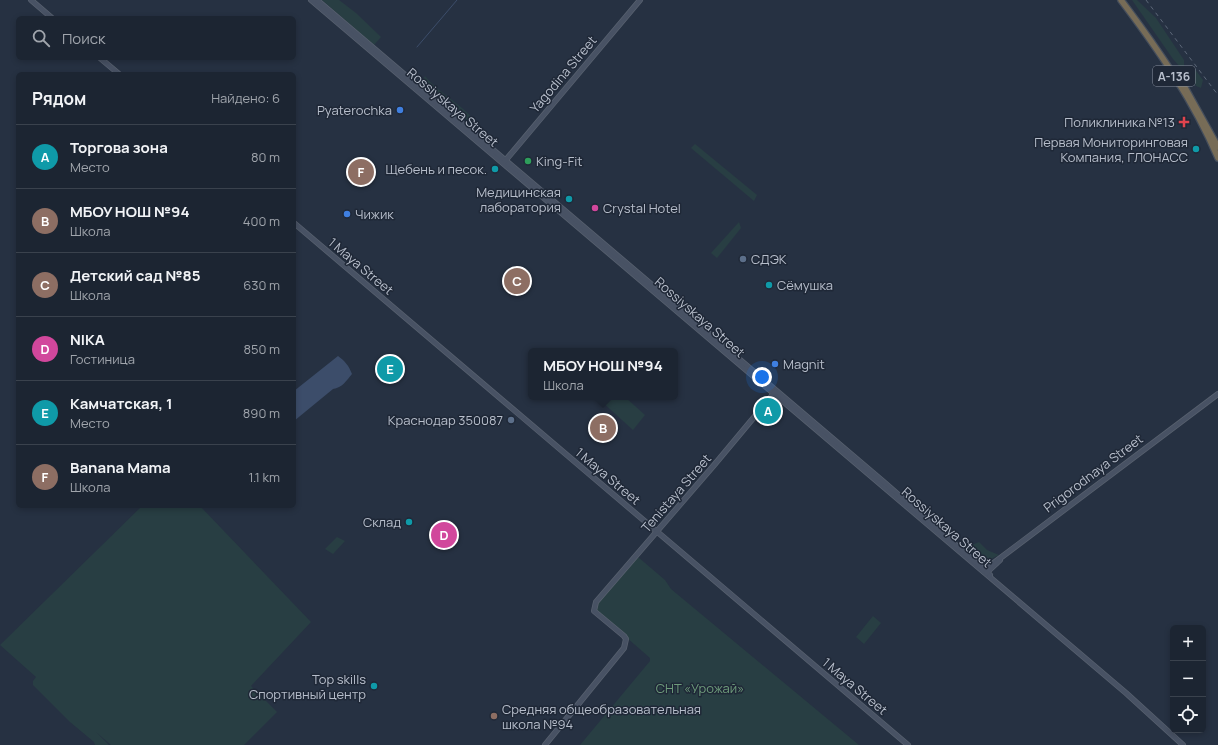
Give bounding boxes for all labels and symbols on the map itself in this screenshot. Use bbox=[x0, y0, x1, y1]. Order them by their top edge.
street label: Yagodina Street bbox=[525, 32, 601, 116]
street label: Rossiyskaya Street bbox=[404, 63, 502, 151]
road number: А-136 bbox=[1153, 66, 1195, 86]
place label: Pyaterochka bbox=[317, 101, 392, 119]
marker: Pyaterochka bbox=[395, 105, 405, 115]
place label: Поликлиника №13 bbox=[1064, 113, 1175, 131]
marker: Поликлиника №13 bbox=[1178, 116, 1190, 128]
place label: Первая Мониторинговая Компания, ГЛОНАСС bbox=[1034, 133, 1188, 166]
marker: Первая Мониторинговая Компания, ГЛОНАСС bbox=[1191, 144, 1201, 154]
place label: King-Fit bbox=[536, 152, 582, 170]
marker: King-Fit bbox=[523, 156, 533, 166]
pin: F bbox=[348, 157, 374, 187]
place label: Щебень и песок. bbox=[386, 160, 487, 178]
marker: Щебень и песок. bbox=[490, 164, 500, 174]
place label: Медицинская лаборатория bbox=[476, 183, 561, 216]
marker: Медицинская лаборатория bbox=[564, 194, 574, 204]
place label: Crystal Hotel bbox=[603, 199, 681, 217]
marker: Crystal Hotel bbox=[590, 203, 600, 213]
place label: Чижик bbox=[355, 205, 394, 223]
marker: Чижик bbox=[342, 209, 352, 219]
street label: 1 Maya Street bbox=[325, 233, 397, 299]
place label: СДЭК bbox=[751, 250, 787, 268]
marker: СДЭК bbox=[738, 254, 748, 264]
pin: C bbox=[504, 266, 530, 296]
street label: Rossiyskaya Street bbox=[651, 273, 749, 361]
place label: Сёмушка bbox=[777, 276, 833, 294]
marker: Сёмушка bbox=[764, 280, 774, 290]
pin: E bbox=[377, 354, 403, 384]
place label: Magnit bbox=[783, 355, 825, 373]
marker: Magnit bbox=[770, 359, 780, 369]
your location bbox=[752, 367, 772, 387]
pin: A bbox=[755, 396, 781, 426]
place label: Краснодар 350087 bbox=[388, 411, 503, 429]
pin: B bbox=[590, 413, 616, 443]
marker: Краснодар 350087 bbox=[506, 415, 516, 425]
street label: Prigorodnaya Street bbox=[1040, 430, 1146, 516]
street label: 1 Maya Street bbox=[572, 443, 644, 509]
street label: Tenistaya Street bbox=[637, 450, 715, 536]
street label: Rossiyskaya Street bbox=[898, 483, 996, 571]
place label: Склад bbox=[363, 513, 401, 531]
marker: Склад bbox=[404, 517, 414, 527]
pin: D bbox=[431, 520, 457, 550]
street label: 1 Maya Street bbox=[819, 653, 891, 719]
place label: Top skills Спортивный центр bbox=[249, 670, 366, 703]
park label: СНТ «Урожай» bbox=[656, 679, 744, 697]
marker: Top skills Спортивный центр bbox=[369, 681, 379, 691]
place label: Средняя общеобразовательная школа №94 bbox=[502, 700, 701, 733]
marker: Средняя общеобразовательная школа №94 bbox=[489, 711, 499, 721]

